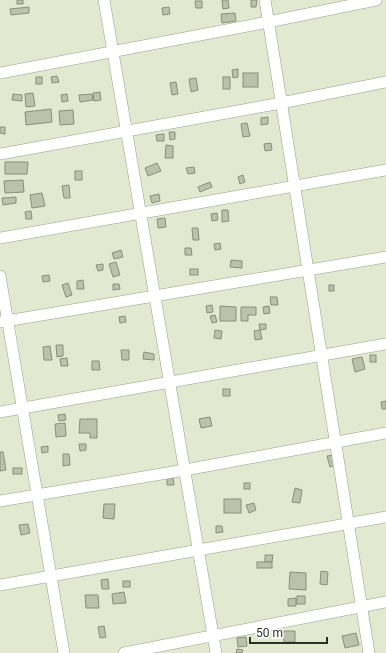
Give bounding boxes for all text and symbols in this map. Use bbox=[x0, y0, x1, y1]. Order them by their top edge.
scale bar bbox=[250, 619, 327, 645]
text: 50 m bbox=[256, 626, 283, 640]

